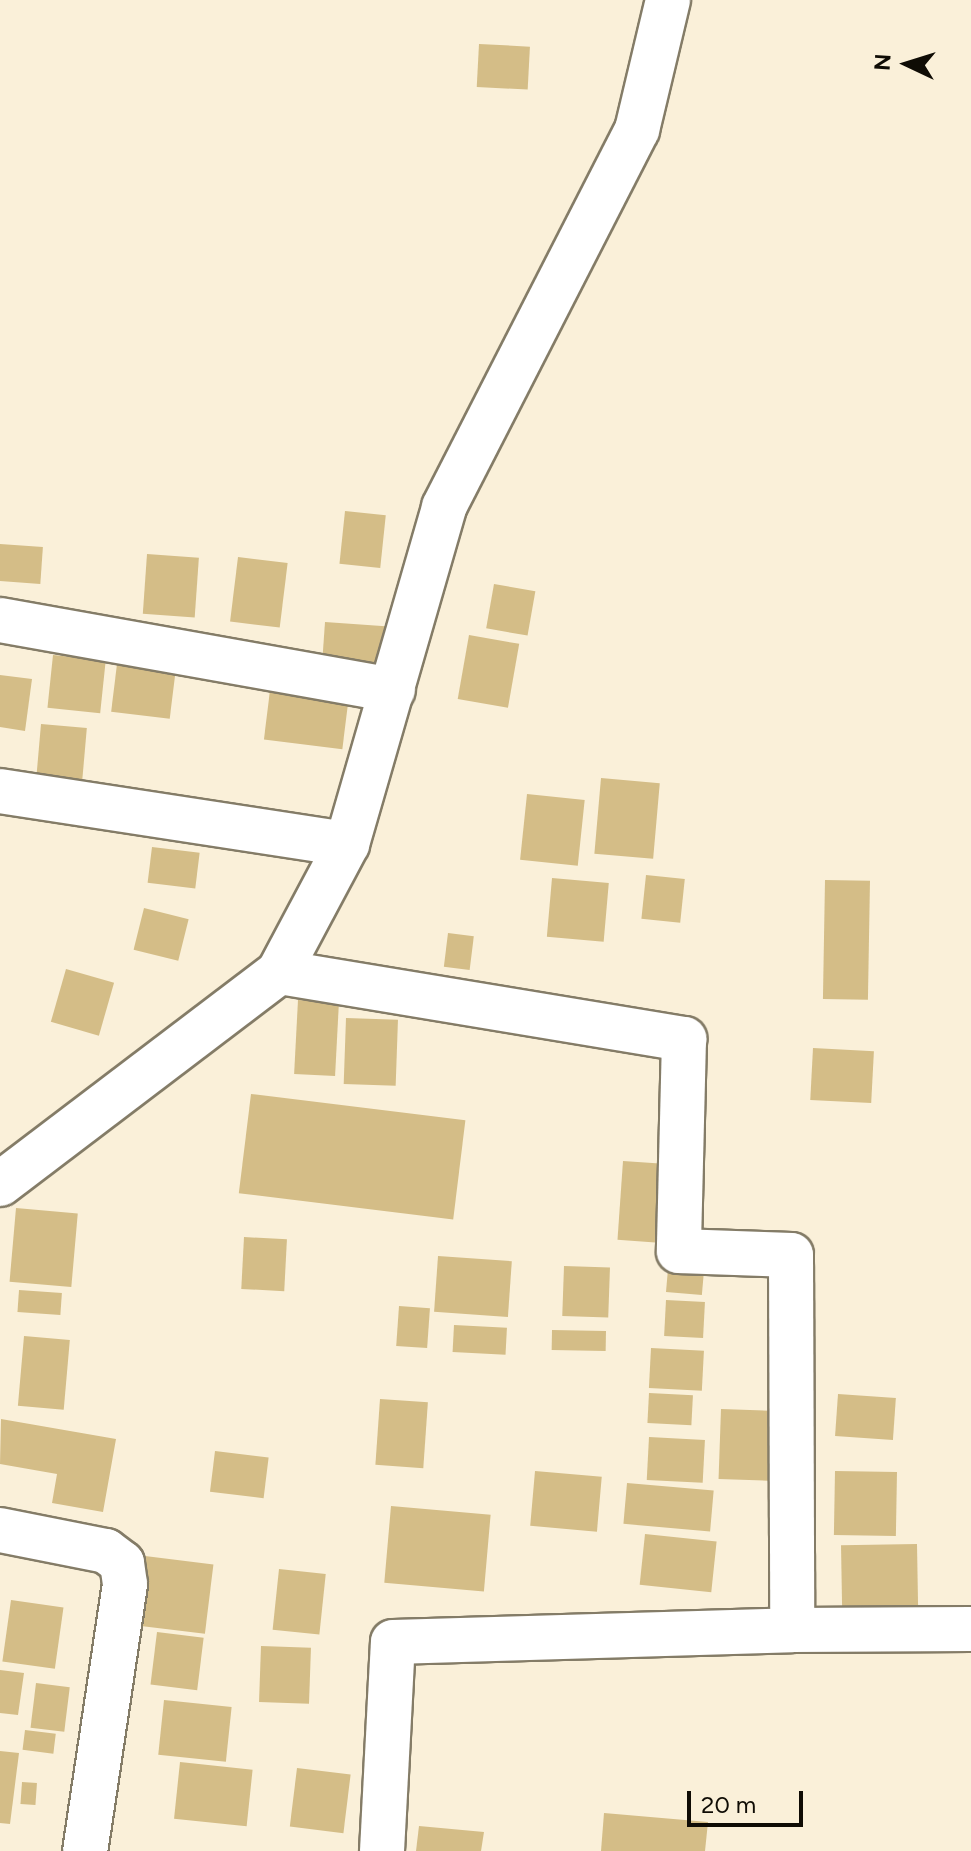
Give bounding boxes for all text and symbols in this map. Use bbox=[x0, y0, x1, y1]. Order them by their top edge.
north arrow bbox=[867, 24, 947, 104]
text: N bbox=[868, 53, 897, 72]
scale bar bbox=[691, 1775, 807, 1825]
text: 20 m bbox=[701, 1790, 756, 1819]

